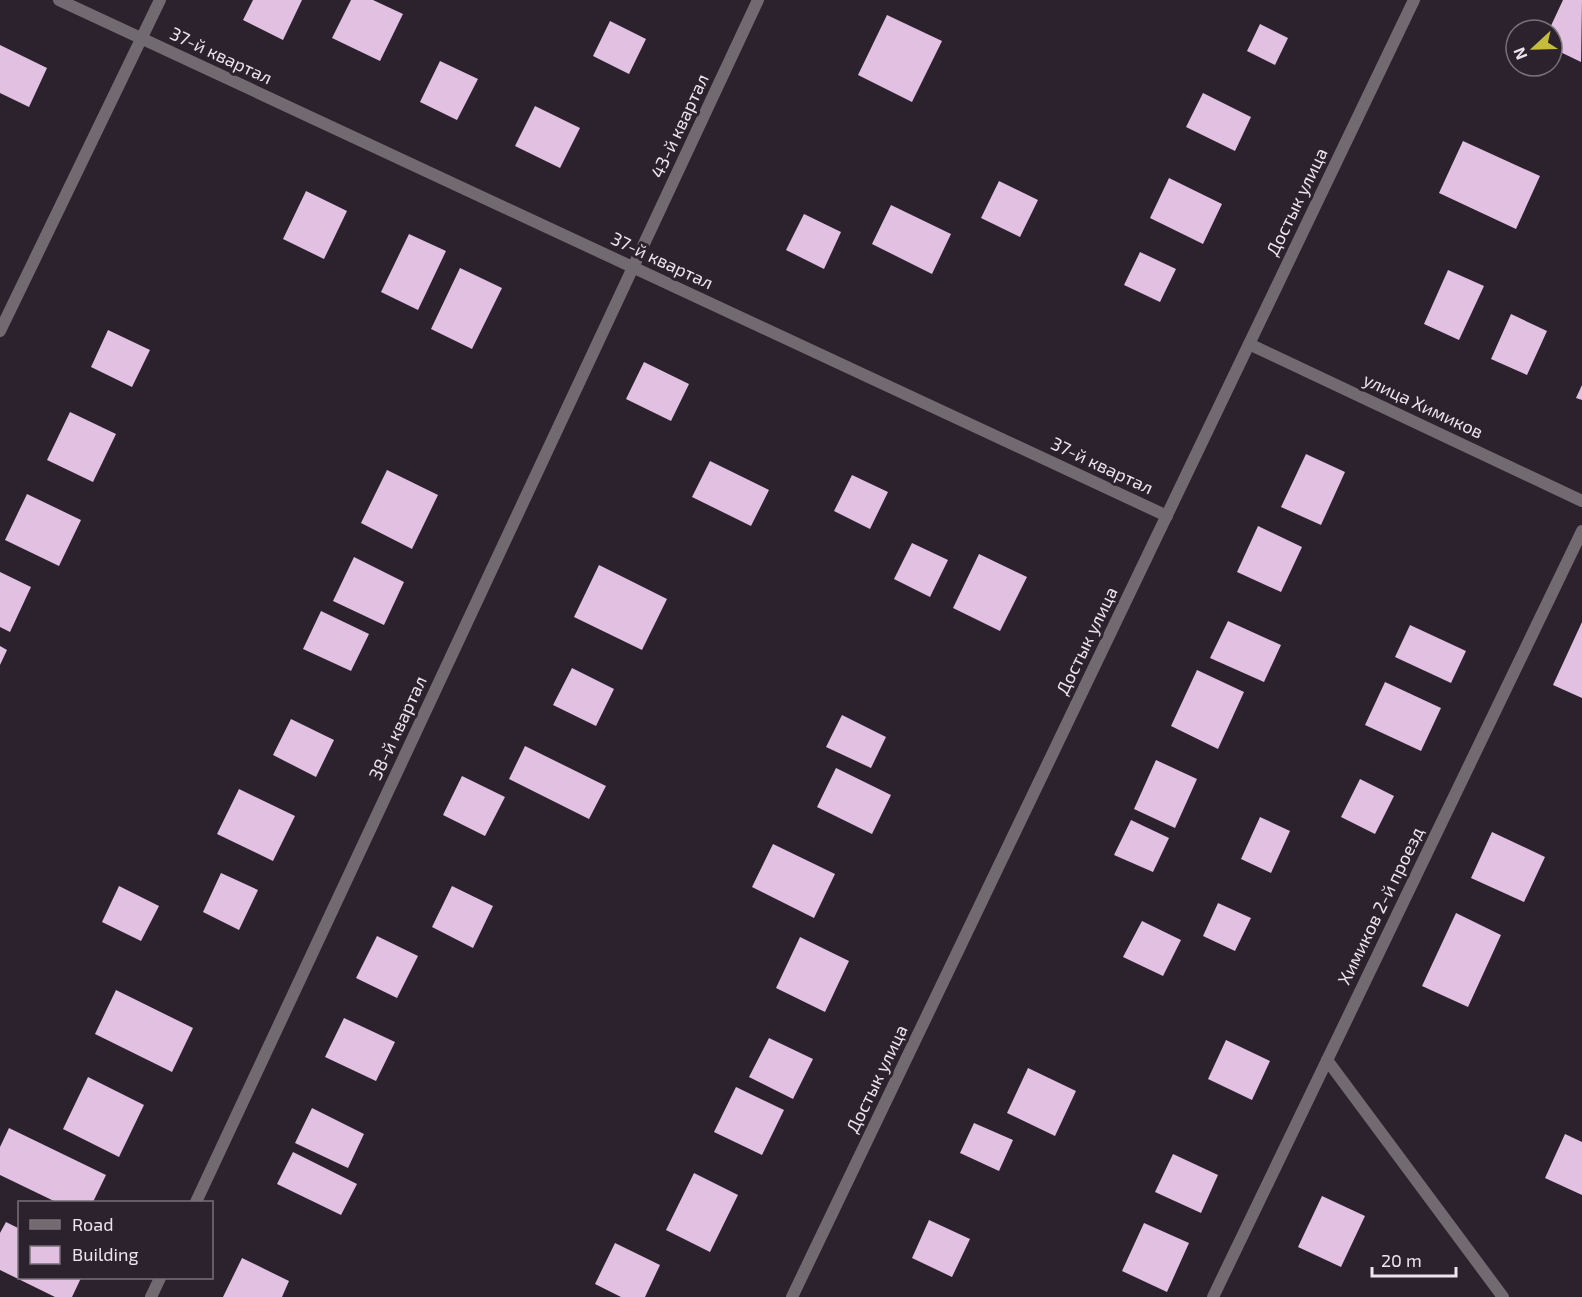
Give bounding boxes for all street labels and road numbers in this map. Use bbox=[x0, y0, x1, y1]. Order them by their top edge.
street label: 37-й квартал bbox=[167, 22, 276, 88]
street label: 43-й квартал bbox=[645, 70, 713, 181]
street label: Достык улица bbox=[1260, 144, 1332, 259]
street label: 37-й квартал bbox=[608, 227, 717, 293]
street label: улица Химиков bbox=[1360, 368, 1487, 442]
street label: 37-й квартал bbox=[1048, 432, 1157, 498]
street label: Достык улица bbox=[1050, 583, 1122, 698]
street label: 38-й квартал bbox=[363, 672, 431, 783]
street label: Химиков 2-й проезд bbox=[1332, 823, 1428, 988]
street label: Достык улица bbox=[840, 1021, 912, 1136]

